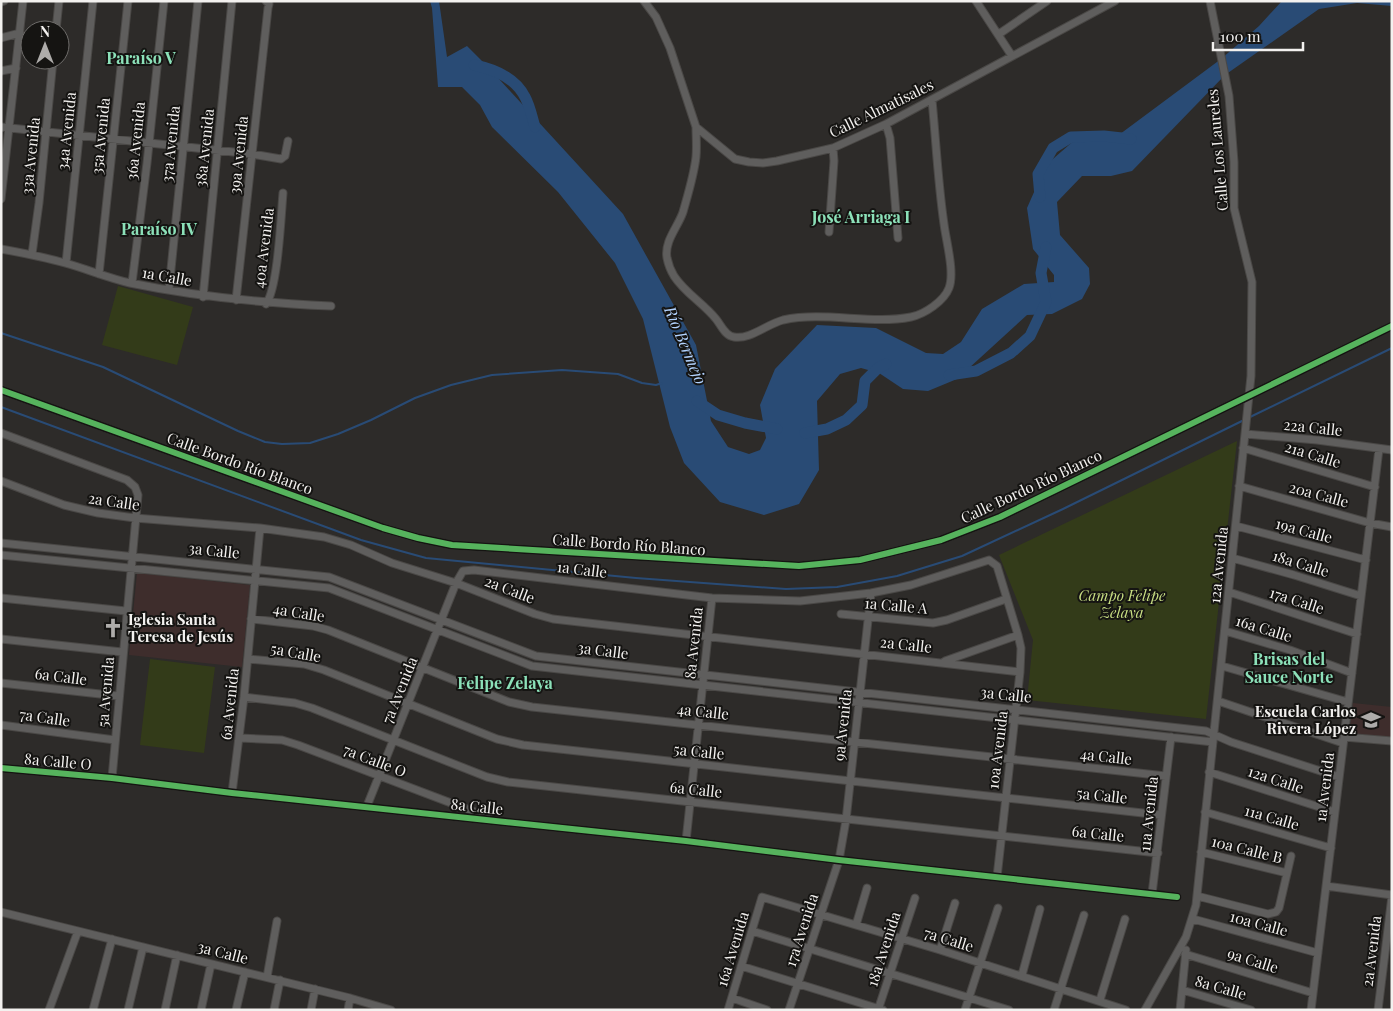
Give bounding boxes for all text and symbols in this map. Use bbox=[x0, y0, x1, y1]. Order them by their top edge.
north arrow bbox=[20, 20, 70, 70]
scale bar bbox=[1213, 20, 1303, 52]
text: N bbox=[40, 22, 50, 41]
text: 100 m bbox=[1220, 26, 1261, 46]
district label: Paraíso V bbox=[106, 47, 176, 68]
street label: Calle Almatisales bbox=[825, 74, 937, 142]
street label: Calle Los Laureles bbox=[1202, 88, 1232, 212]
street label: 34a Avenida bbox=[52, 90, 80, 171]
street label: 35a Avenida bbox=[86, 96, 114, 175]
street label: 36a Avenida bbox=[121, 100, 149, 181]
street label: 37a Avenida bbox=[156, 104, 184, 183]
street label: 38a Avenida bbox=[190, 107, 218, 188]
street label: 39a Avenida bbox=[224, 114, 252, 195]
street label: 33a Avenida bbox=[16, 116, 44, 196]
street label: 40a Avenida bbox=[248, 206, 278, 289]
district label: José Arriaga I bbox=[811, 206, 910, 227]
district label: Paraíso IV bbox=[121, 218, 197, 239]
street label: 1a Calle bbox=[140, 262, 194, 290]
water label: Río Bermejo bbox=[660, 302, 712, 388]
street label: 22a Calle bbox=[1283, 414, 1343, 440]
street label: Calle Bordo Río Blanco bbox=[164, 427, 316, 499]
street label: 21a Calle bbox=[1283, 436, 1343, 472]
street label: Calle Bordo Río Blanco bbox=[957, 444, 1105, 528]
street label: 20a Calle bbox=[1287, 476, 1351, 512]
street label: 2a Calle bbox=[87, 487, 141, 515]
street label: 19a Calle bbox=[1273, 513, 1335, 547]
street label: 12a Avenida bbox=[1204, 525, 1232, 604]
street label: Calle Bordo Río Blanco bbox=[552, 529, 706, 559]
street label: 3a Calle bbox=[187, 537, 241, 563]
street label: 18a Calle bbox=[1270, 545, 1332, 581]
street label: 1a Calle bbox=[556, 556, 608, 582]
street label: 2a Calle bbox=[482, 570, 538, 608]
street label: 17a Calle bbox=[1267, 582, 1327, 618]
park label: Campo Felipe Zelaya bbox=[1078, 585, 1166, 622]
street label: 1a Calle A bbox=[864, 592, 929, 618]
street label: 4a Calle bbox=[272, 598, 326, 626]
street label: 8a Avenida bbox=[679, 606, 707, 680]
place label: Iglesia Santa Teresa de Jesús bbox=[128, 609, 233, 646]
street label: 16a Calle bbox=[1233, 610, 1295, 646]
church icon: Iglesia Santa Teresa de Jesús bbox=[102, 617, 124, 639]
street label: 2a Calle bbox=[879, 631, 933, 657]
street label: 3a Calle bbox=[576, 637, 630, 663]
street label: 5a Calle bbox=[269, 638, 323, 666]
district label: Brisas del Sauce Norte bbox=[1245, 648, 1333, 687]
street label: 7a Avenida bbox=[377, 653, 422, 726]
street label: 5a Avenida bbox=[92, 655, 118, 728]
street label: 6a Calle bbox=[34, 663, 88, 689]
street label: 6a Avenida bbox=[215, 667, 243, 741]
district label: Felipe Zelaya bbox=[457, 672, 554, 693]
street label: 3a Calle bbox=[979, 681, 1033, 707]
street label: 9a Avenida bbox=[828, 688, 856, 762]
street label: 4a Calle bbox=[676, 698, 730, 724]
place label: Escuela Carlos Rivera López bbox=[1255, 701, 1356, 738]
street label: 7a Calle bbox=[18, 704, 72, 730]
street label: 10a Avenida bbox=[982, 709, 1012, 790]
school or university icon: Escuela Carlos Rivera López bbox=[1360, 709, 1382, 731]
street label: 5a Calle bbox=[673, 738, 725, 764]
street label: 7a Calle O bbox=[341, 739, 409, 781]
street label: 4a Calle bbox=[1079, 743, 1133, 769]
street label: 8a Calle O bbox=[24, 748, 92, 774]
street label: 1a Avenida bbox=[1310, 751, 1338, 823]
street label: 12a Calle bbox=[1246, 761, 1306, 797]
street label: 11a Avenida bbox=[1134, 775, 1162, 853]
street label: 6a Calle bbox=[669, 776, 723, 802]
street label: 5a Calle bbox=[1076, 782, 1128, 808]
street label: 8a Calle bbox=[450, 793, 504, 819]
street label: 11a Calle bbox=[1242, 800, 1302, 834]
street label: 6a Calle bbox=[1071, 820, 1125, 846]
street label: 10a Calle B bbox=[1209, 831, 1285, 867]
street label: 17a Avenida bbox=[780, 890, 822, 969]
street label: 10a Calle bbox=[1228, 906, 1290, 940]
street label: 16a Avenida bbox=[711, 908, 753, 989]
street label: 18a Avenida bbox=[861, 908, 905, 989]
street label: 2a Avenida bbox=[1357, 914, 1385, 988]
street label: 7a Calle bbox=[922, 922, 976, 956]
street label: 3a Calle bbox=[196, 936, 250, 968]
street label: 9a Calle bbox=[1225, 943, 1281, 977]
street label: 8a Calle bbox=[1193, 970, 1249, 1004]

